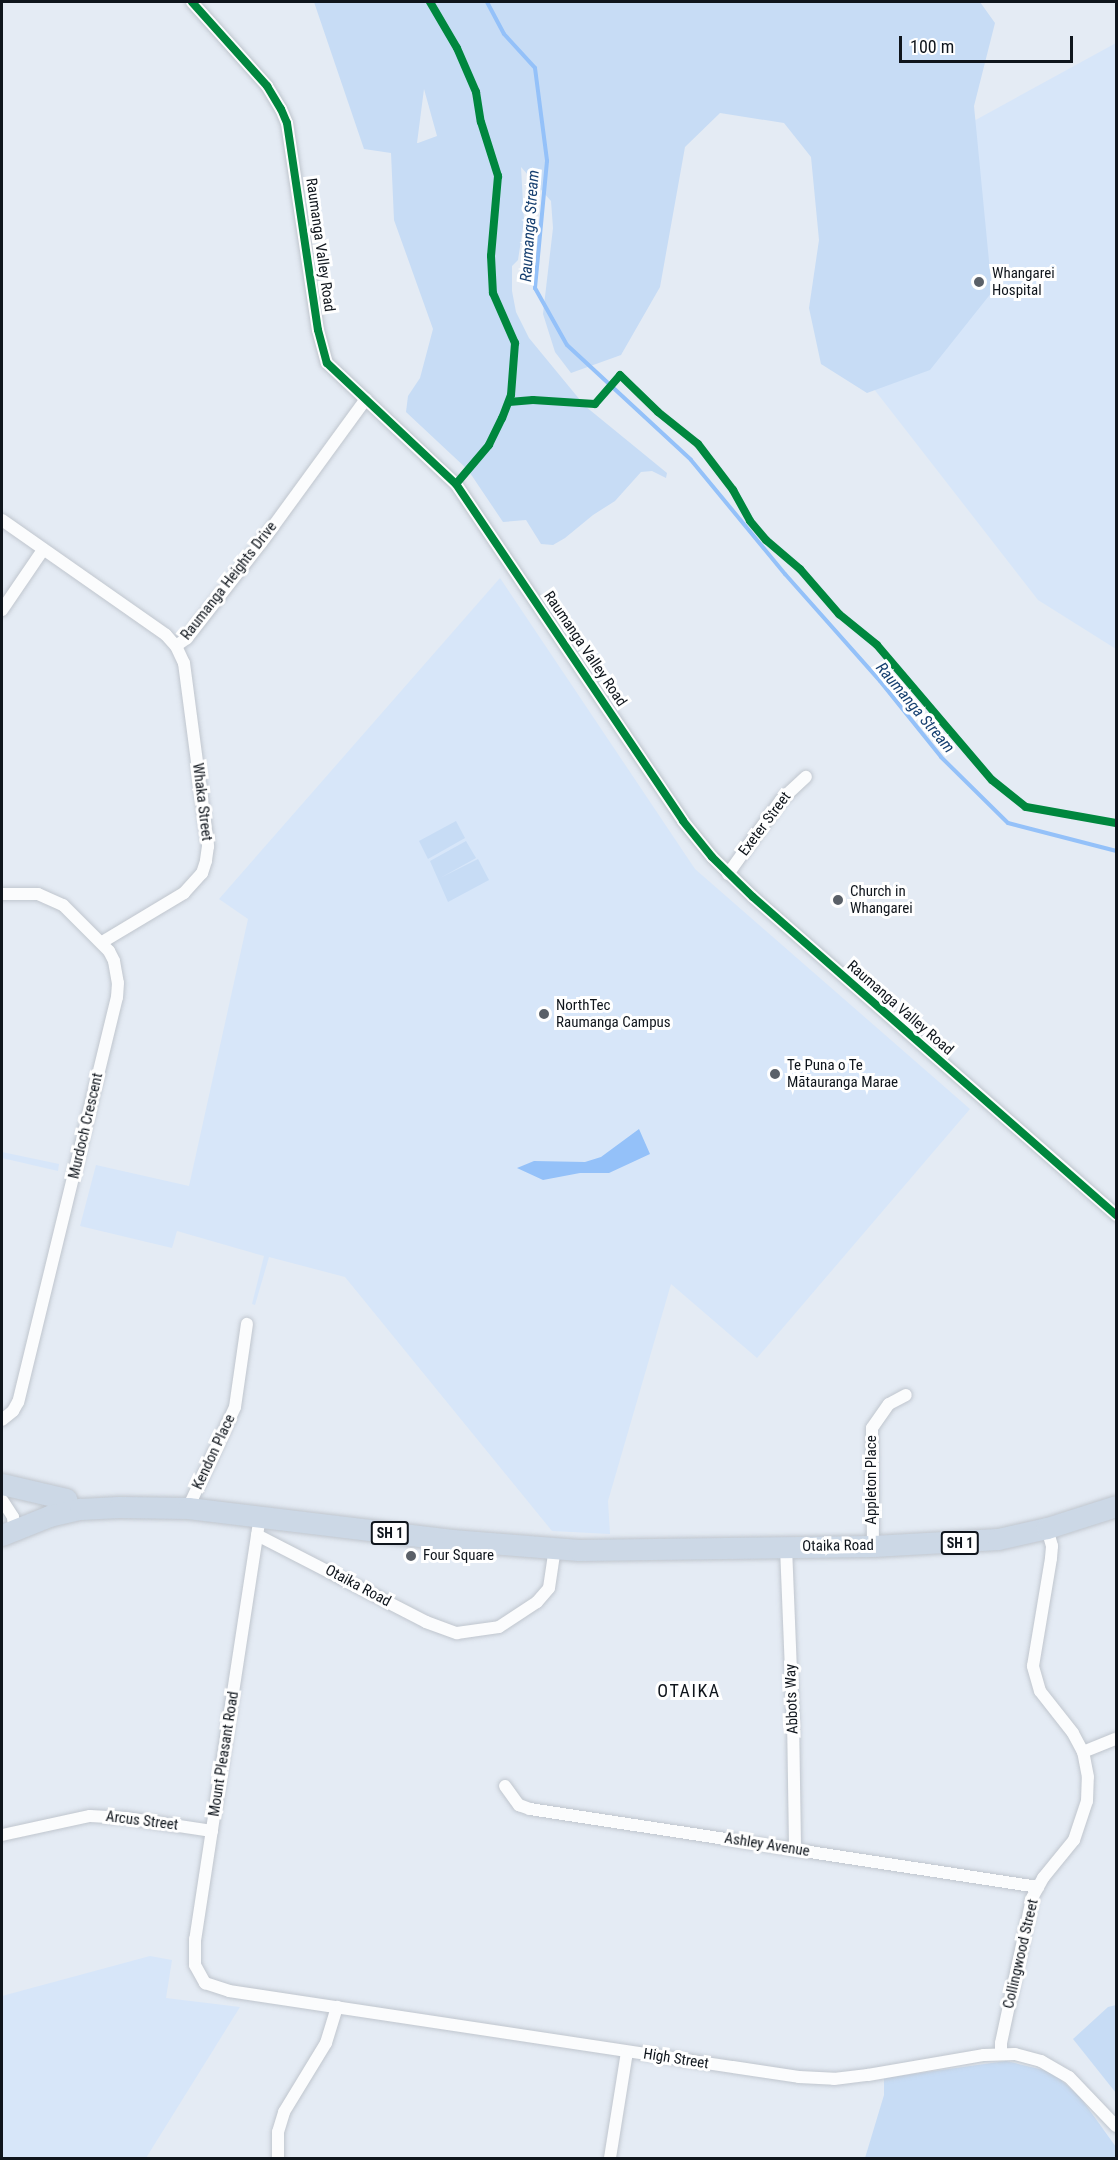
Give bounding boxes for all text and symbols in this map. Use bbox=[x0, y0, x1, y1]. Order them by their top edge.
scale bar bbox=[902, 24, 1076, 62]
text: 100 m bbox=[910, 36, 954, 57]
water label: Raumanga Stream bbox=[517, 169, 543, 283]
street label: Raumanga Valley Road bbox=[302, 177, 338, 313]
place label: Whangarei Hospital bbox=[992, 264, 1055, 299]
marker: Whangarei Hospital bbox=[970, 273, 988, 291]
street label: Raumanga Heights Drive bbox=[177, 518, 281, 644]
street label: Raumanga Valley Road bbox=[540, 588, 630, 710]
water label: Raumanga Stream bbox=[872, 659, 958, 757]
street label: Whaka Street bbox=[188, 762, 216, 842]
street label: Exeter Street bbox=[735, 788, 795, 860]
place label: Church in Whangarei bbox=[850, 882, 913, 917]
marker: Church in Whangarei bbox=[831, 893, 845, 907]
street label: Raumanga Valley Road bbox=[843, 957, 957, 1059]
place label: NorthTec Raumanga Campus bbox=[556, 996, 671, 1031]
marker: NorthTec Raumanga Campus bbox=[537, 1007, 551, 1021]
place label: Te Puna o Te Mātauranga Marae bbox=[787, 1056, 898, 1091]
marker: Te Puna o Te Mātauranga Marae bbox=[768, 1067, 782, 1081]
street label: Murdoch Crescent bbox=[65, 1071, 107, 1181]
street label: Kendon Place bbox=[189, 1412, 239, 1492]
street label: Appleton Place bbox=[863, 1435, 881, 1525]
road number: SH 1 bbox=[370, 1522, 410, 1544]
road number: SH 1 bbox=[940, 1532, 980, 1554]
street label: Otaika Road bbox=[802, 1536, 874, 1556]
place label: Four Square bbox=[423, 1547, 494, 1565]
marker: Four Square bbox=[404, 1549, 418, 1563]
street label: Otaika Road bbox=[322, 1561, 394, 1611]
street label: Abbots Way bbox=[782, 1664, 802, 1734]
district label: OTAIKA bbox=[657, 1680, 721, 1702]
street label: Mount Pleasant Road bbox=[205, 1690, 243, 1818]
street label: Arcus Street bbox=[105, 1808, 179, 1834]
street label: Ashley Avenue bbox=[723, 1829, 811, 1861]
street label: Collingwood Street bbox=[1000, 1897, 1042, 2011]
street label: High Street bbox=[642, 2045, 710, 2073]

